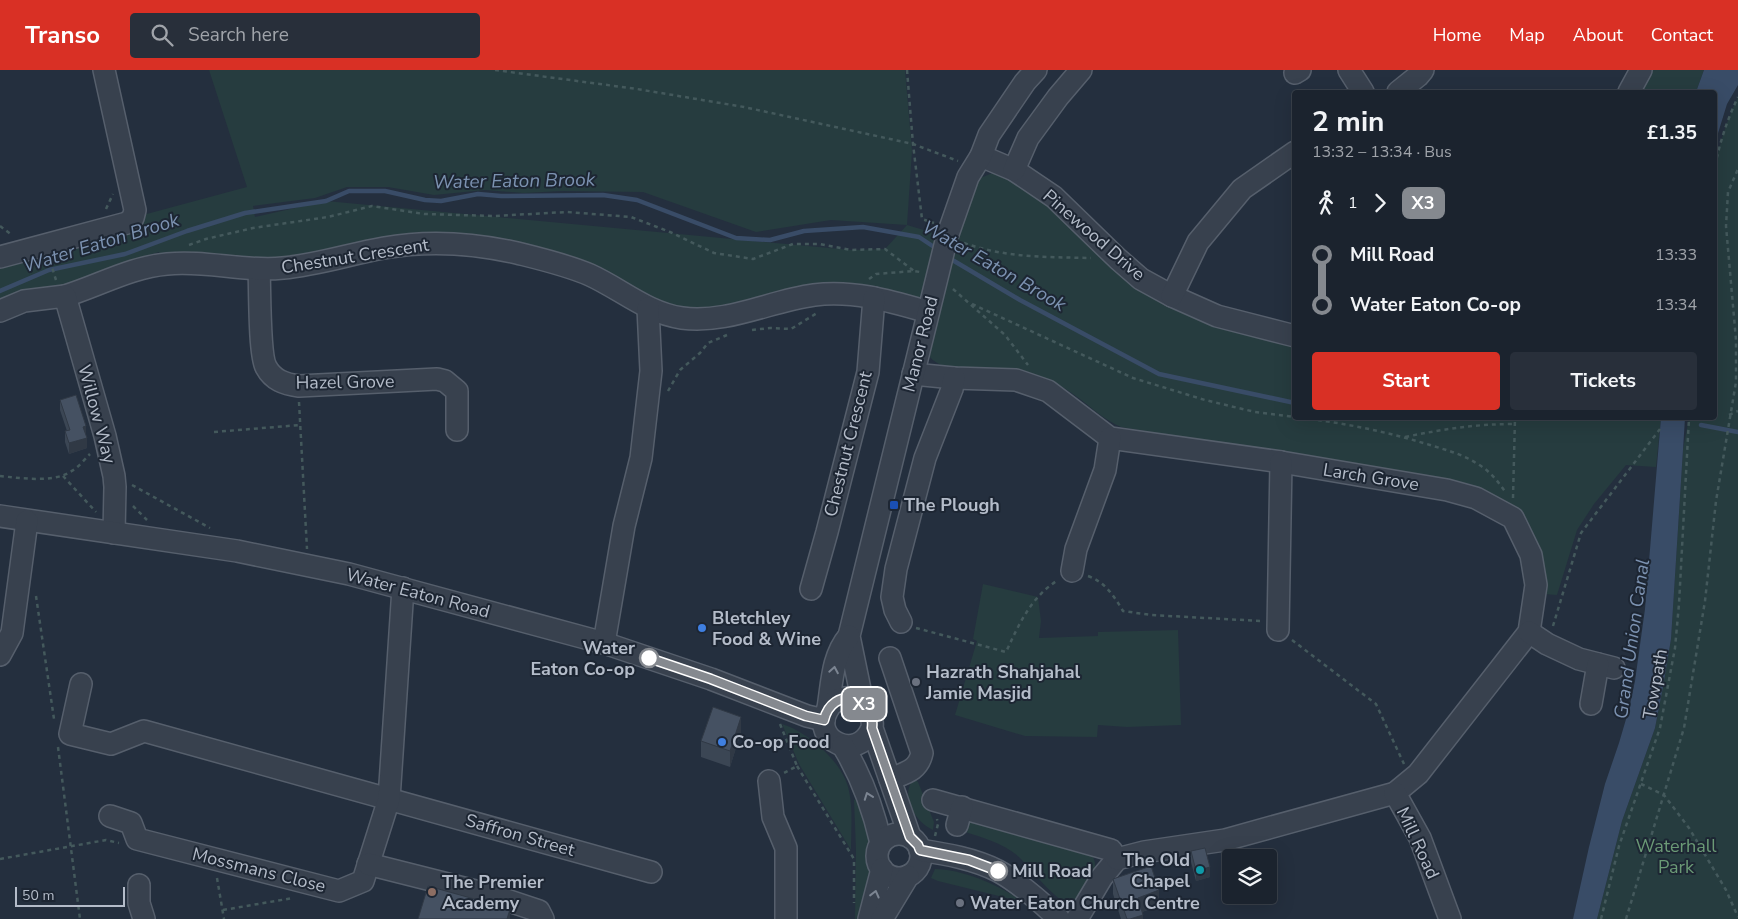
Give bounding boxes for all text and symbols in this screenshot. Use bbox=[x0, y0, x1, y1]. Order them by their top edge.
search box bbox=[130, 13, 480, 58]
text: Transo bbox=[25, 19, 100, 51]
icon: search bbox=[148, 21, 176, 49]
text: Search here bbox=[188, 22, 289, 48]
text: Home bbox=[1433, 23, 1481, 47]
text: Map bbox=[1509, 23, 1545, 47]
text: About bbox=[1573, 23, 1623, 47]
text: Contact bbox=[1651, 23, 1713, 47]
text: 2 min bbox=[1312, 103, 1384, 141]
text: £1.35 bbox=[1647, 120, 1697, 146]
text: 13:32 – 13:34 · Bus bbox=[1312, 141, 1452, 163]
water label: Water Eaton Brook bbox=[433, 167, 596, 195]
street label: Pinewood Drive bbox=[1038, 184, 1150, 286]
icon: walk bbox=[1312, 189, 1340, 217]
icon: forward bbox=[1366, 189, 1394, 217]
text: X3 bbox=[1412, 191, 1435, 215]
text: 1 bbox=[1348, 192, 1358, 214]
water label: Water Eaton Brook bbox=[20, 207, 183, 279]
water label: Water Eaton Brook bbox=[917, 214, 1071, 318]
street label: Chestnut Crescent bbox=[280, 232, 431, 280]
text: Mill Road bbox=[1350, 242, 1434, 268]
text: 13:33 bbox=[1655, 244, 1697, 266]
text: Water Eaton Co-op bbox=[1350, 292, 1521, 318]
street label: Manor Road bbox=[896, 293, 944, 395]
text: 13:34 bbox=[1655, 294, 1697, 316]
button: Start bbox=[1312, 352, 1500, 410]
button: Tickets bbox=[1510, 352, 1697, 410]
street label: Willow Way bbox=[72, 362, 122, 467]
street label: Chestnut Crescent bbox=[818, 368, 878, 519]
street label: Hazel Grove bbox=[295, 369, 395, 395]
street label: Larch Grove bbox=[1321, 458, 1421, 496]
place label: The Plough bbox=[904, 493, 1000, 517]
marker: The Plough bbox=[888, 499, 900, 511]
water label: Grand Union Canal bbox=[1608, 557, 1656, 721]
street label: Water Eaton Road bbox=[343, 562, 493, 624]
place label: Bletchley Food & Wine bbox=[712, 606, 821, 651]
marker: Bletchley Food & Wine bbox=[696, 622, 708, 634]
place label: Water Eaton Co-op bbox=[530, 636, 635, 681]
street label: Towpath bbox=[1637, 647, 1673, 721]
marker: Water Eaton Co-op bbox=[639, 648, 659, 668]
place label: Hazrath Shahjahal Jamie Masjid bbox=[925, 660, 1081, 705]
one-way arrow bbox=[828, 666, 839, 675]
marker: Hazrath Shahjahal Jamie Masjid bbox=[910, 676, 922, 688]
line badge: X3 bbox=[842, 688, 886, 720]
text: X3 bbox=[853, 692, 875, 716]
place label: Co-op Food bbox=[732, 730, 830, 754]
marker: Co-op Food bbox=[716, 736, 728, 748]
one-way arrow bbox=[864, 792, 874, 801]
street label: Mill Road bbox=[1391, 803, 1445, 883]
street label: Saffron Street bbox=[463, 808, 578, 862]
park label: Waterhall Park bbox=[1636, 834, 1717, 879]
street label: Mossmans Close bbox=[190, 842, 328, 898]
place label: The Old Chapel bbox=[1123, 848, 1190, 893]
map controls bbox=[1222, 849, 1277, 904]
button: layers bbox=[1222, 849, 1277, 904]
place label: Mill Road bbox=[1012, 859, 1092, 883]
marker: Mill Road bbox=[988, 861, 1008, 881]
marker: The Old Chapel bbox=[1194, 864, 1206, 876]
place label: The Premier Academy bbox=[442, 870, 544, 915]
scale bar bbox=[15, 884, 125, 907]
text: 50 m bbox=[22, 886, 54, 905]
marker: The Premier Academy bbox=[426, 886, 438, 898]
one-way arrow bbox=[869, 889, 880, 898]
place label: Water Eaton Church Centre bbox=[970, 891, 1200, 915]
marker: Water Eaton Church Centre bbox=[954, 897, 966, 909]

